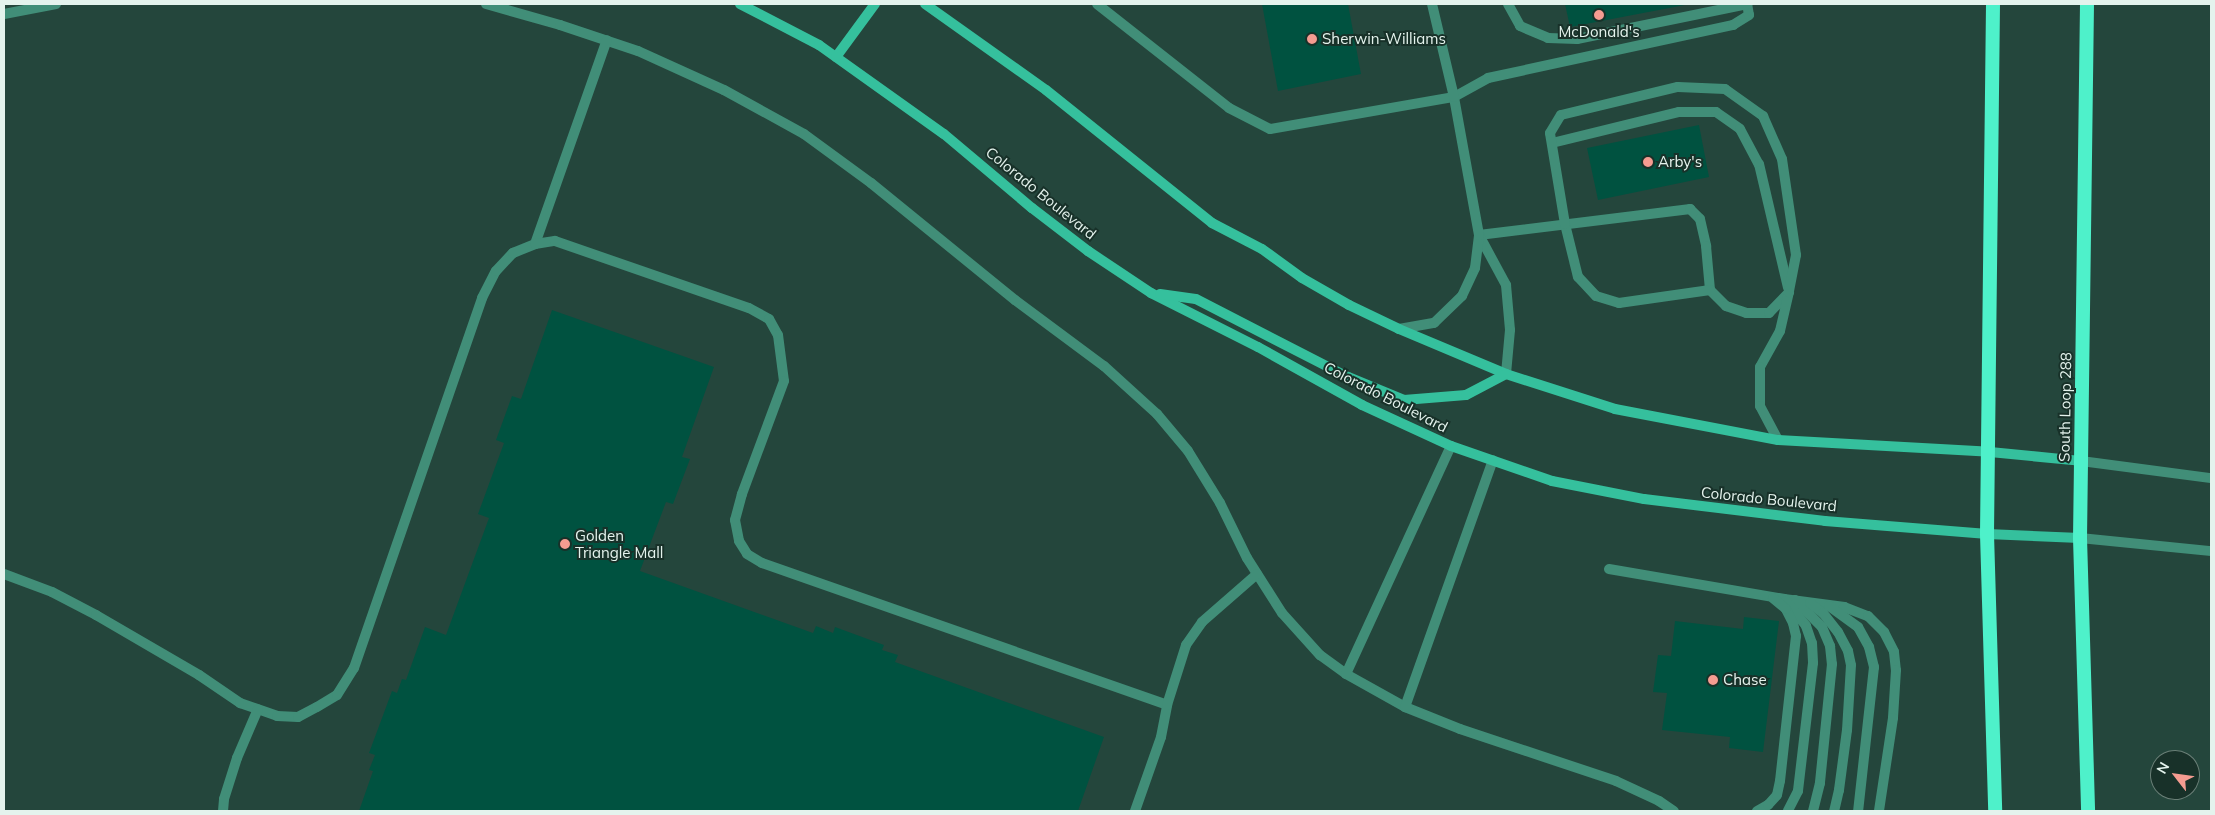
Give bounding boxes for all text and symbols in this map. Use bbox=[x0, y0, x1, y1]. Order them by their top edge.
marker: McDonald's bbox=[1593, 9, 1605, 21]
place label: McDonald's bbox=[1558, 23, 1640, 41]
place label: Sherwin-Williams bbox=[1322, 30, 1446, 48]
marker: Sherwin-Williams bbox=[1306, 33, 1318, 45]
street label: Colorado Boulevard bbox=[982, 143, 1100, 243]
place label: Arby's bbox=[1658, 153, 1702, 171]
marker: Arby's bbox=[1642, 156, 1654, 168]
street label: South Loop 288 bbox=[2055, 352, 2075, 462]
street label: Colorado Boulevard bbox=[1321, 358, 1451, 436]
street label: Colorado Boulevard bbox=[1700, 483, 1838, 515]
place label: Golden Triangle Mall bbox=[575, 526, 663, 561]
marker: Golden Triangle Mall bbox=[559, 538, 571, 550]
place label: Chase bbox=[1723, 671, 1767, 689]
marker: Chase bbox=[1707, 674, 1719, 686]
north arrow bbox=[2150, 750, 2200, 800]
text: N bbox=[2152, 759, 2173, 777]

